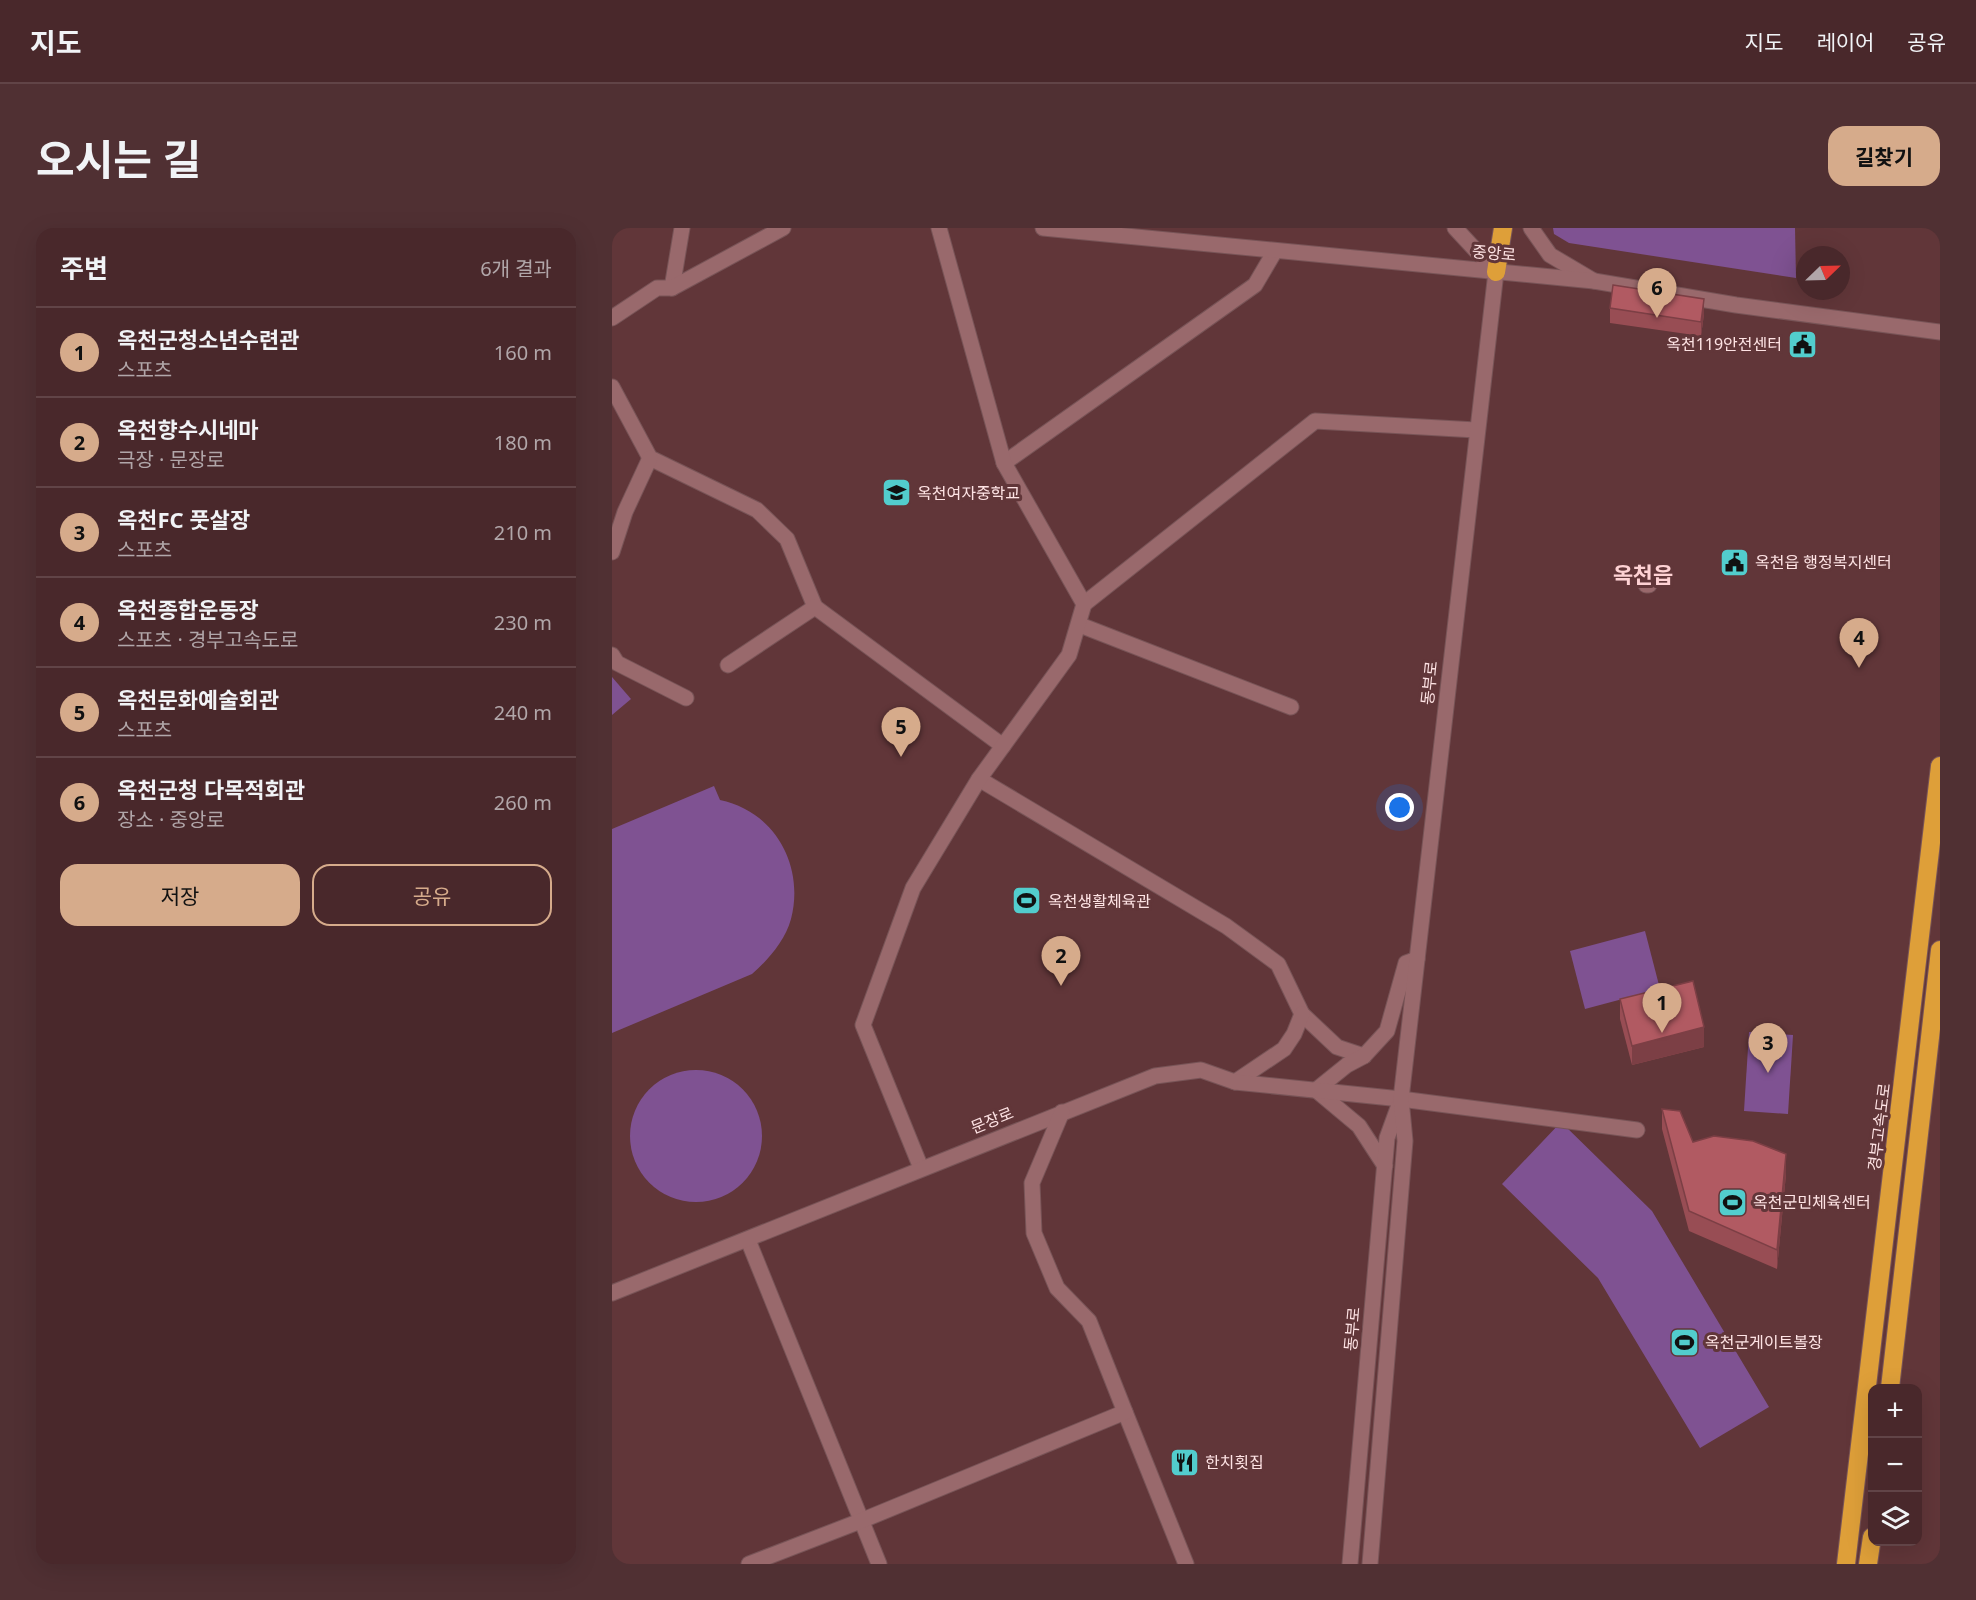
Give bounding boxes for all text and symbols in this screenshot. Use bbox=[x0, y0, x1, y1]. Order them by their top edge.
text: 지도 bbox=[30, 23, 82, 61]
text: 지도 bbox=[1745, 28, 1783, 56]
text: 레이어 bbox=[1816, 28, 1874, 56]
text: 공유 bbox=[1907, 28, 1946, 56]
button: 길찾기 bbox=[1828, 126, 1940, 186]
text: 오시는 길 bbox=[36, 130, 201, 187]
street label: 중앙로 bbox=[1471, 240, 1517, 266]
north arrow bbox=[1796, 246, 1850, 300]
text: 주변 bbox=[60, 250, 108, 286]
text: 6개 결과 bbox=[480, 255, 552, 282]
pin: 6 bbox=[1638, 268, 1676, 318]
text: 옥천군청소년수련관 bbox=[117, 324, 299, 354]
public building icon: 옥천119안전센터 bbox=[1787, 328, 1819, 360]
place label: 옥천119안전센터 bbox=[1666, 333, 1782, 355]
text: 1 bbox=[74, 339, 85, 366]
text: 160 m bbox=[494, 339, 552, 366]
text: 스포츠 bbox=[117, 356, 172, 383]
text: 옥천향수시네마 bbox=[117, 414, 259, 444]
text: 2 bbox=[74, 429, 85, 456]
text: 180 m bbox=[494, 429, 552, 456]
text: 극장 · 문장로 bbox=[117, 446, 225, 473]
school or university icon: 옥천여자중학교 bbox=[880, 477, 912, 509]
place label: 옥천여자중학교 bbox=[917, 482, 1020, 504]
text: 옥천FC 풋살장 bbox=[117, 504, 250, 534]
text: 3 bbox=[74, 519, 85, 546]
text: 210 m bbox=[494, 519, 552, 546]
text: 스포츠 bbox=[117, 536, 172, 563]
public building icon: 옥천읍 행정복지센터 bbox=[1718, 546, 1750, 578]
place label: 옥천읍 행정복지센터 bbox=[1755, 551, 1892, 573]
district label: 옥천읍 bbox=[1613, 559, 1673, 589]
text: 옥천종합운동장 bbox=[117, 594, 259, 624]
text: 4 bbox=[74, 609, 85, 636]
text: 230 m bbox=[494, 609, 552, 636]
pin: 4 bbox=[1840, 618, 1878, 668]
text: 스포츠 · 경부고속도로 bbox=[117, 626, 298, 653]
street label: 동부로 bbox=[1416, 660, 1442, 706]
text: 옥천문화예술회관 bbox=[117, 684, 279, 714]
text: 5 bbox=[74, 699, 85, 726]
text: 240 m bbox=[494, 699, 552, 726]
pin: 5 bbox=[882, 708, 920, 757]
text: 스포츠 bbox=[117, 716, 172, 743]
text: 옥천군청 다목적회관 bbox=[117, 774, 305, 804]
text: 6 bbox=[74, 789, 85, 816]
text: 260 m bbox=[494, 789, 552, 816]
your location bbox=[1385, 793, 1414, 822]
text: 장소 · 중앙로 bbox=[117, 806, 225, 833]
button: 저장 bbox=[60, 864, 300, 926]
button: 공유 bbox=[312, 864, 552, 926]
sports icon: 옥천생활체육관 bbox=[1011, 885, 1043, 917]
place label: 옥천생활체육관 bbox=[1048, 890, 1151, 912]
pin: 2 bbox=[1042, 936, 1080, 986]
pin: 1 bbox=[1642, 984, 1682, 1033]
pin: 3 bbox=[1748, 1024, 1788, 1073]
street label: 경부고속도로 bbox=[1863, 1082, 1895, 1172]
street label: 문장로 bbox=[967, 1101, 1017, 1138]
sports icon: 옥천군민체육센터 bbox=[1716, 1186, 1748, 1218]
place label: 옥천군민체육센터 bbox=[1753, 1191, 1871, 1213]
street label: 동부로 bbox=[1339, 1306, 1365, 1352]
sports icon: 옥천군게이트볼장 bbox=[1668, 1326, 1700, 1358]
place label: 옥천군게이트볼장 bbox=[1705, 1331, 1823, 1353]
map controls bbox=[1868, 1384, 1922, 1546]
button: + bbox=[1868, 1384, 1922, 1438]
button: − bbox=[1868, 1438, 1922, 1492]
restaurant icon: 한치횟집 bbox=[1168, 1446, 1200, 1478]
place label: 한치횟집 bbox=[1205, 1451, 1264, 1473]
button: layers bbox=[1868, 1492, 1922, 1546]

